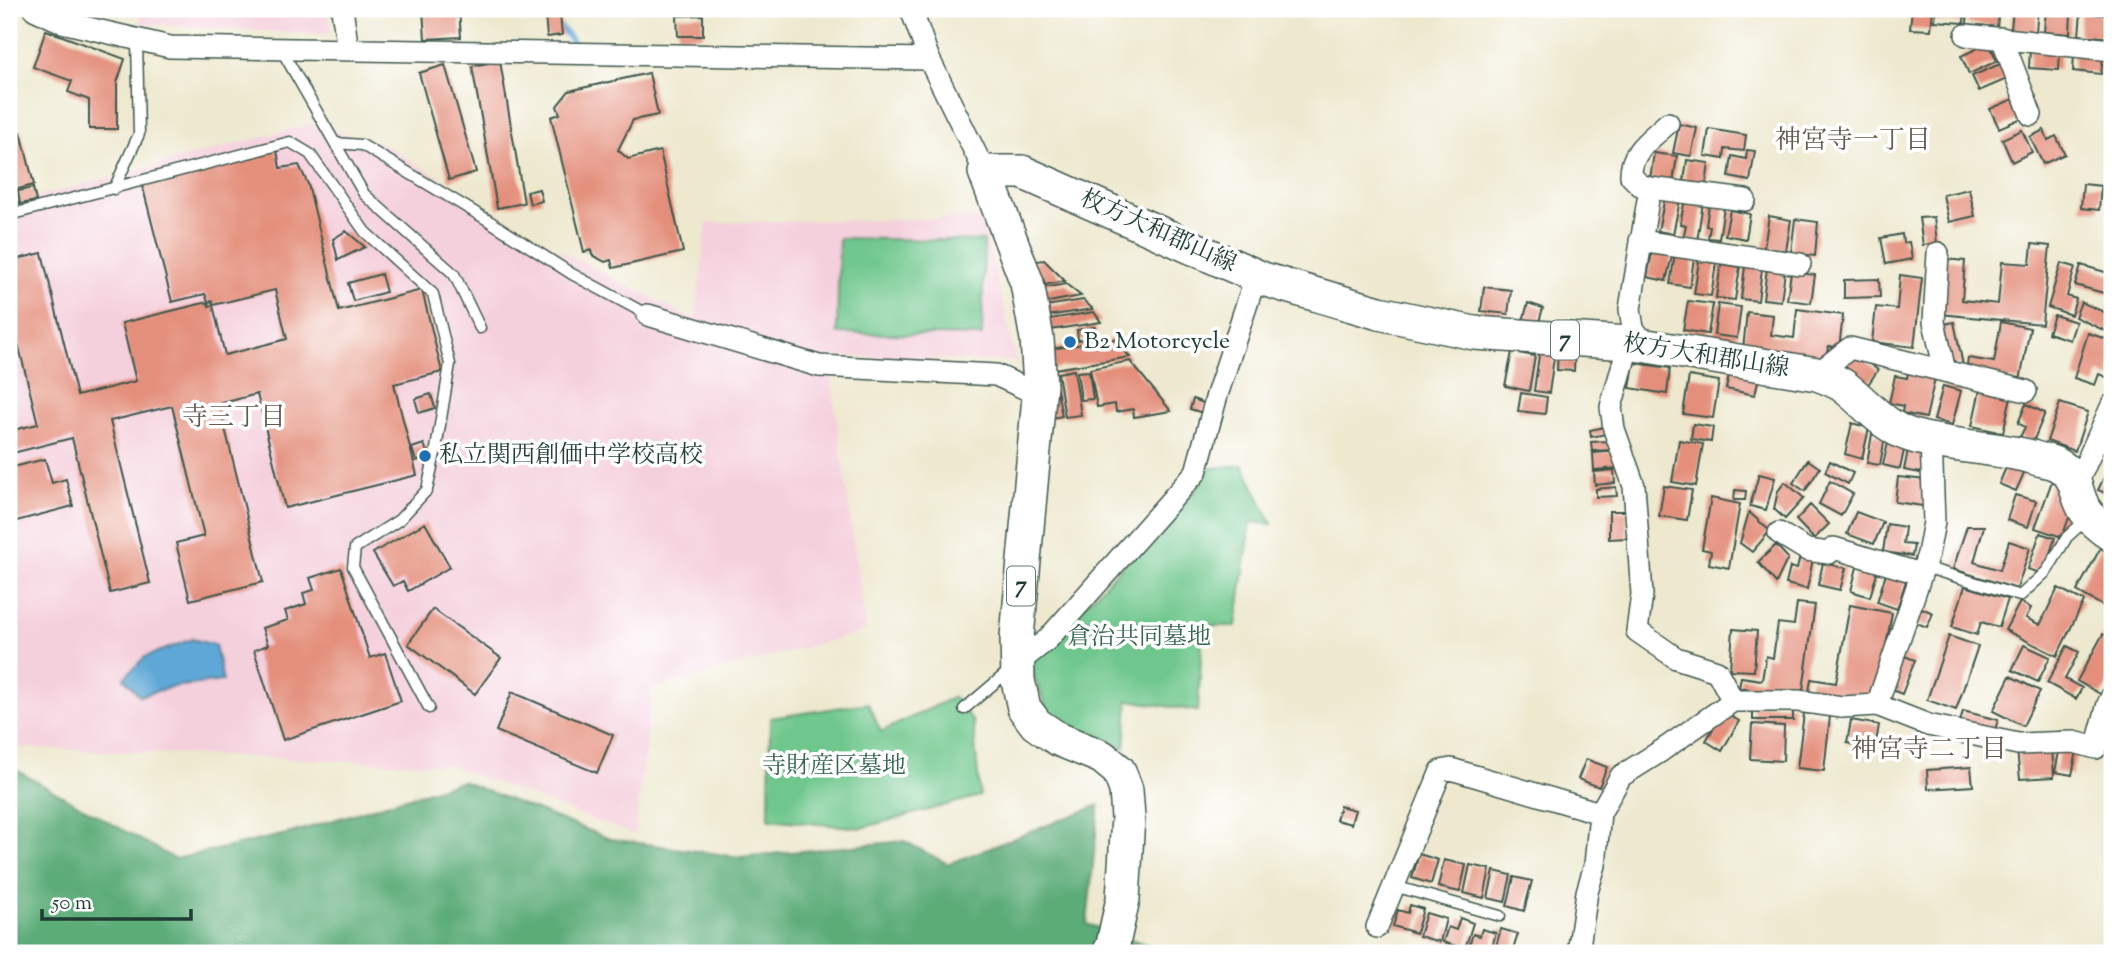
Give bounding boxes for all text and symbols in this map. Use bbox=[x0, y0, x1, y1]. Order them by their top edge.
district label: 神宮寺一丁目 bbox=[1775, 123, 1931, 160]
street label: 枚方大和郡山線 bbox=[1074, 182, 1242, 282]
road number: 7 bbox=[1551, 320, 1579, 360]
place label: B2 Motorcycle bbox=[1084, 325, 1230, 359]
street label: 枚方大和郡山線 bbox=[1620, 327, 1792, 387]
marker: B2 Motorcycle bbox=[1062, 334, 1078, 350]
district label: 寺三丁目 bbox=[182, 400, 286, 437]
place label: 私立関西創価中学校高校 bbox=[439, 439, 703, 473]
marker: 私立関西創価中学校高校 bbox=[417, 448, 433, 464]
road number: 7 bbox=[1007, 566, 1035, 606]
park label: 倉治共同墓地 bbox=[1067, 621, 1211, 655]
district label: 神宮寺二丁目 bbox=[1851, 732, 2007, 769]
park label: 寺財産区墓地 bbox=[762, 750, 906, 784]
scale bar bbox=[42, 878, 191, 922]
text: 50 m bbox=[51, 889, 92, 919]

